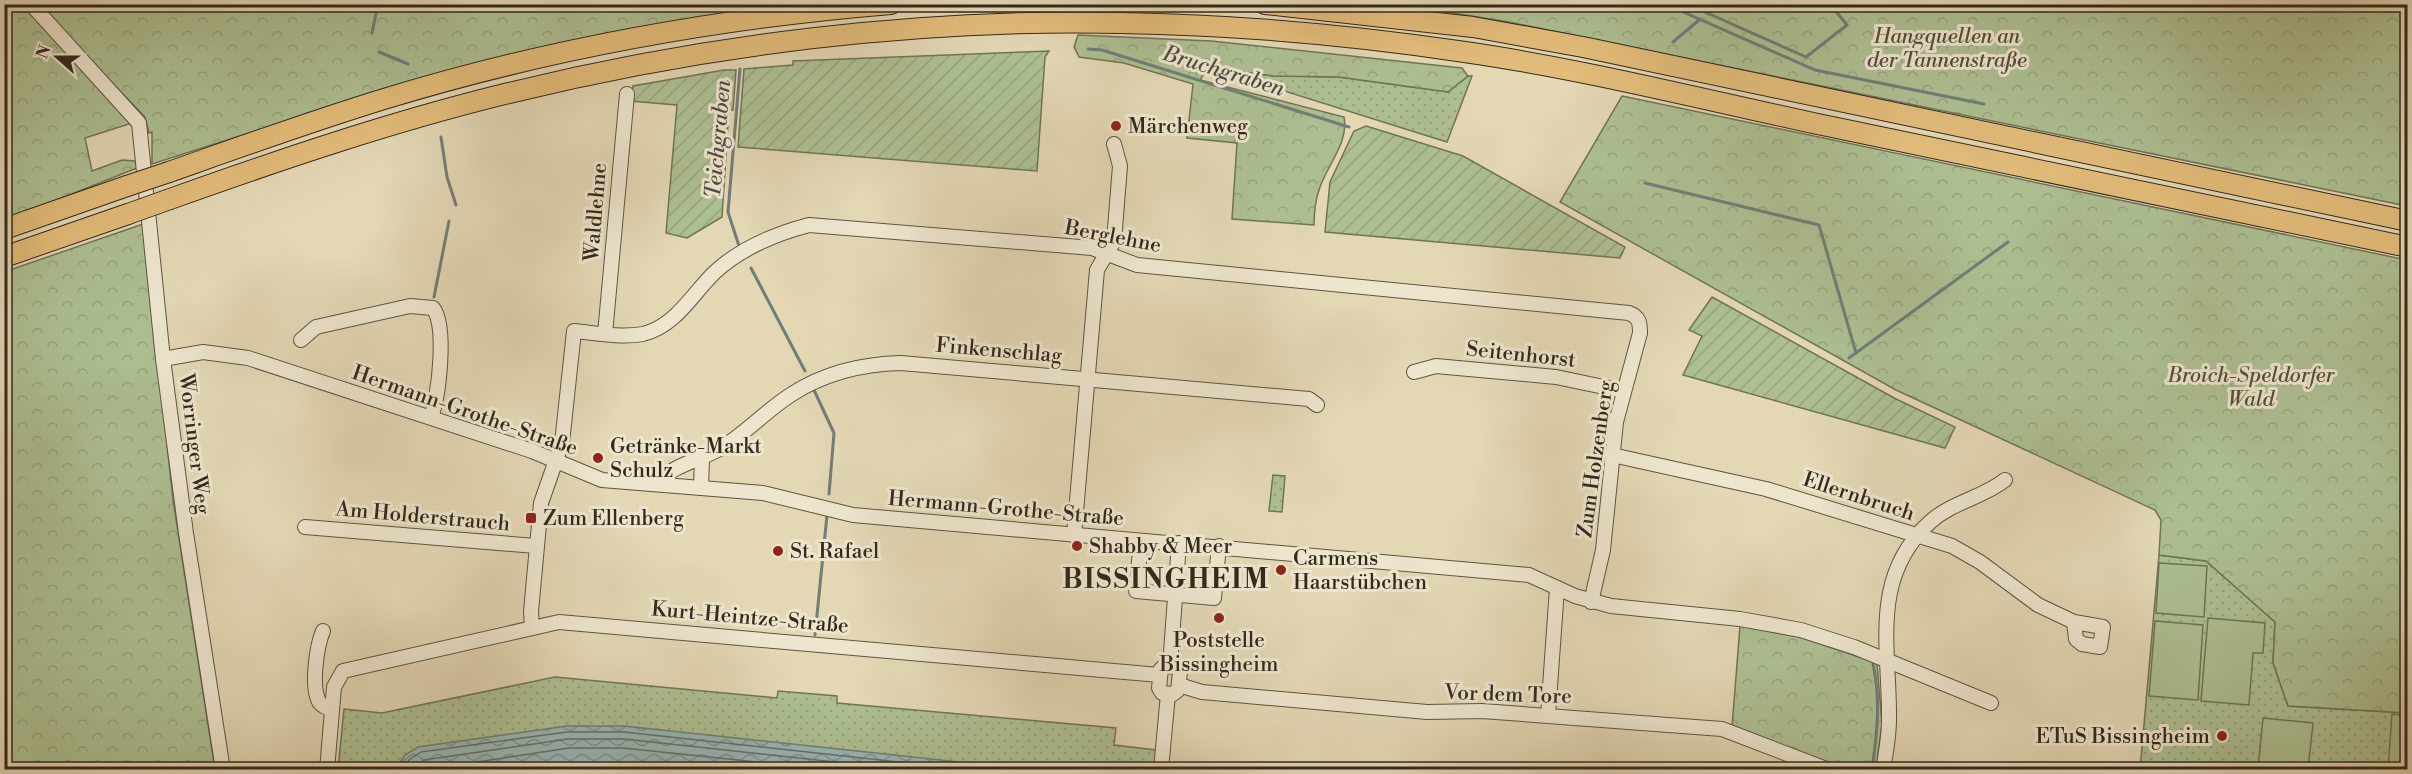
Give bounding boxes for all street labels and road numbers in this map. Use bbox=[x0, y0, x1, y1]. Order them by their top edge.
street label: Waldlehne bbox=[579, 162, 613, 263]
street label: Berglehne bbox=[1061, 215, 1163, 259]
street label: Finkenschlag bbox=[935, 333, 1063, 369]
street label: Seitenhorst bbox=[1465, 336, 1577, 374]
street label: Hermann-Grothe-Straße bbox=[348, 360, 581, 462]
street label: Worringer Weg bbox=[172, 371, 216, 516]
street label: Zum Holzenberg bbox=[1572, 379, 1620, 540]
street label: Ellernbruch bbox=[1799, 467, 1918, 527]
street label: Hermann-Grothe-Straße bbox=[887, 486, 1125, 532]
street label: Am Holderstrauch bbox=[334, 496, 512, 538]
street label: Kurt-Heintze-Straße bbox=[650, 596, 850, 640]
street label: Vor dem Tore bbox=[1443, 680, 1572, 710]

